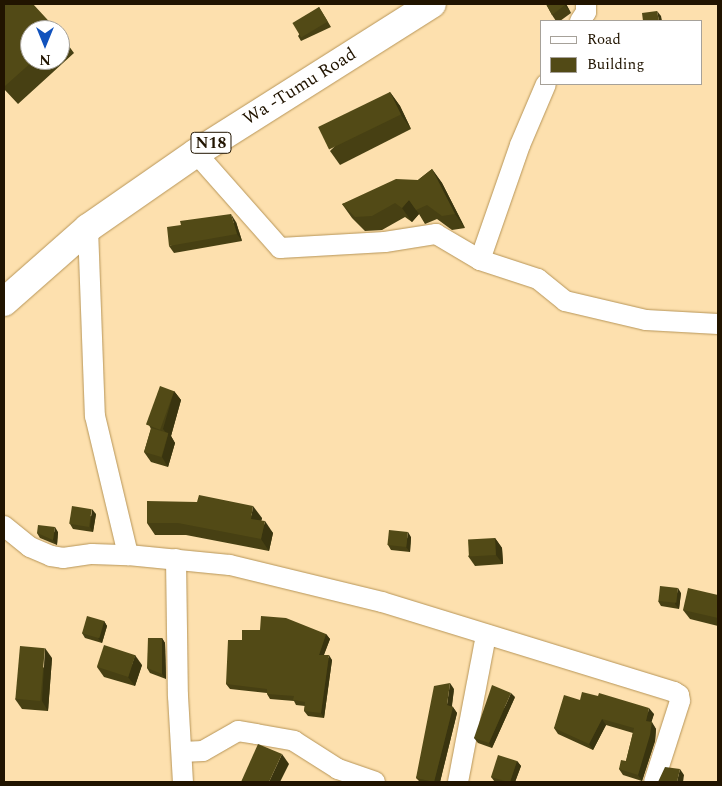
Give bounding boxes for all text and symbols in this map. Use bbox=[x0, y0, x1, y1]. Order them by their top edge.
north arrow bbox=[20, 20, 70, 70]
legend bbox=[540, 20, 702, 85]
text: Road bbox=[587, 28, 621, 51]
street label: Wa -Tumu Road bbox=[239, 44, 361, 130]
text: N bbox=[39, 49, 51, 70]
text: Building bbox=[587, 53, 644, 76]
road number: N18 bbox=[190, 130, 232, 156]

